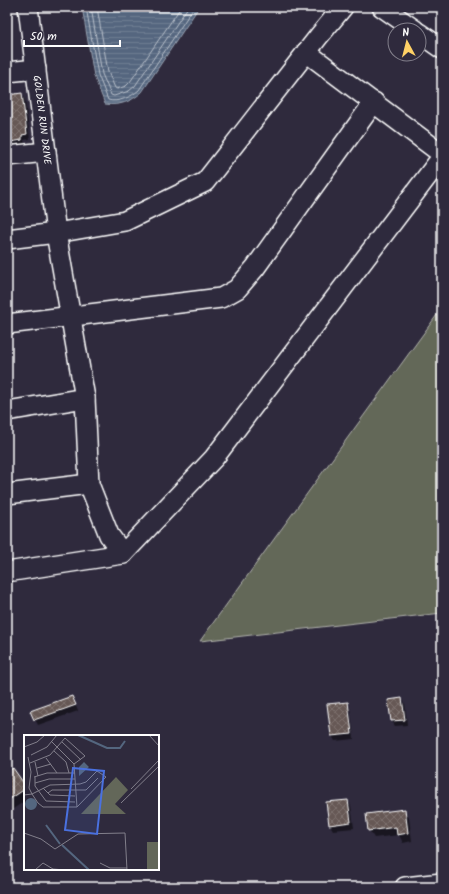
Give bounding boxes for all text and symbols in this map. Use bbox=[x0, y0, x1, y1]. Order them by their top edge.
scale bar bbox=[24, 22, 120, 48]
north arrow bbox=[387, 22, 427, 62]
text: N bbox=[401, 24, 410, 42]
text: 50 m bbox=[30, 27, 57, 46]
street label: GOLDEN RUN DRIVE bbox=[29, 74, 56, 167]
inset map bbox=[24, 735, 159, 870]

